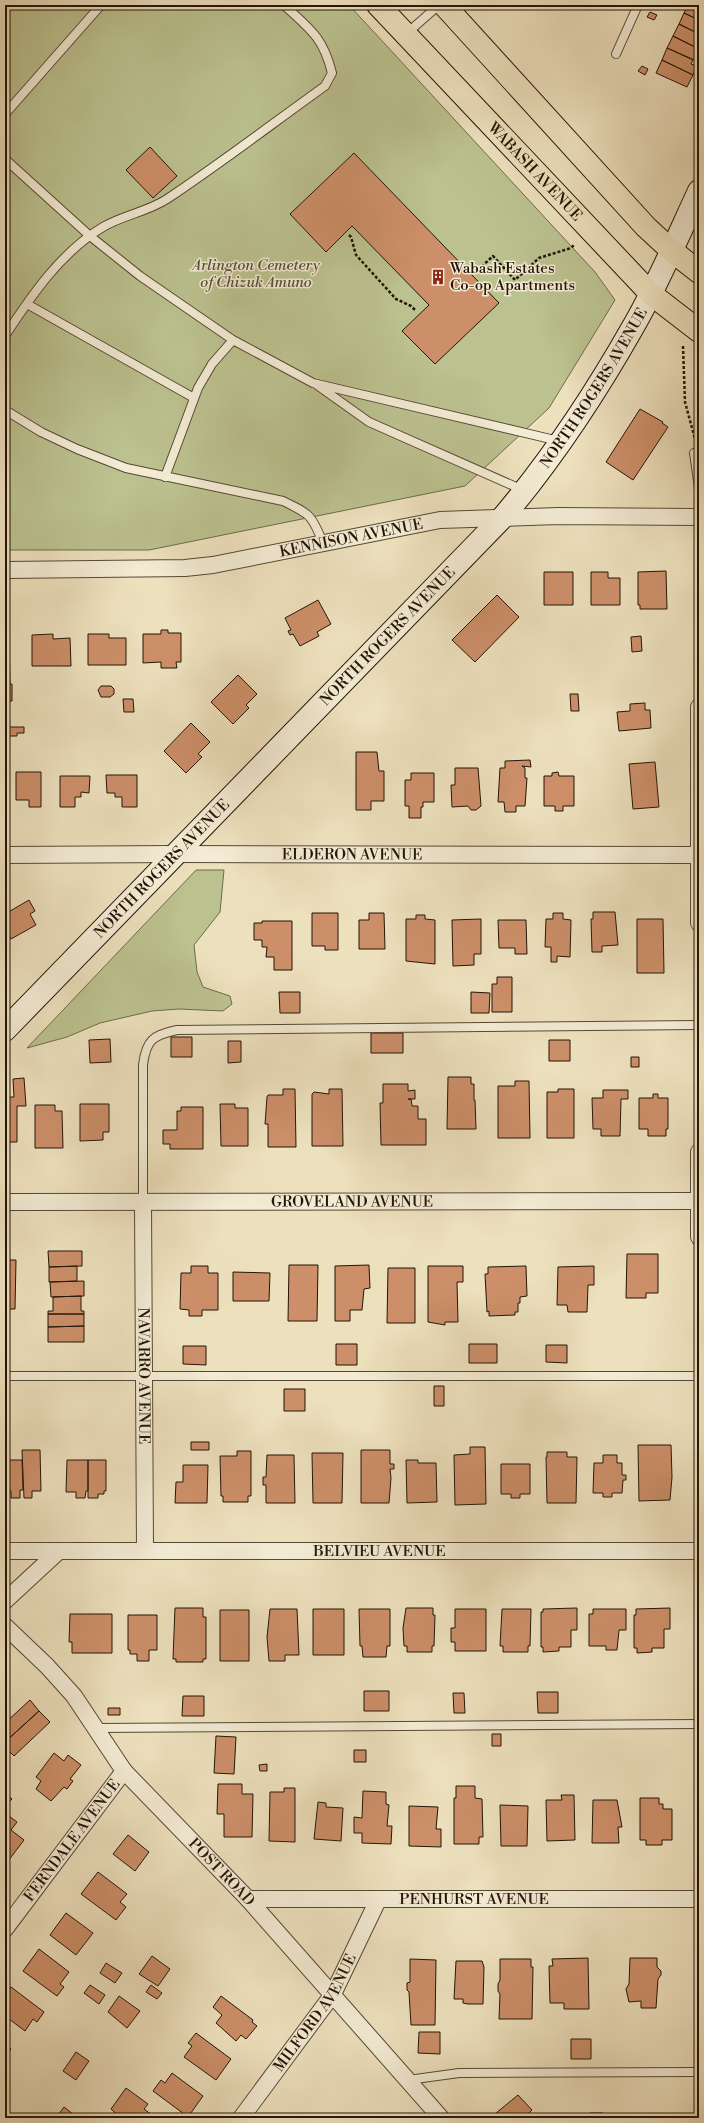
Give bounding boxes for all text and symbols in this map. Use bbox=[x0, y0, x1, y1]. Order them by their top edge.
street label: WABASH AVENUE bbox=[483, 117, 586, 225]
park label: Arlington Cemetery of Chizuk Amuno bbox=[190, 256, 321, 292]
place label: Wabash Estates Co-op Apartments bbox=[449, 259, 575, 295]
building icon: Wabash Estates Co-op Apartments bbox=[429, 268, 447, 286]
street label: NORTH ROGERS AVENUE bbox=[536, 304, 651, 472]
street label: KENNISON AVENUE bbox=[278, 514, 425, 561]
street label: NORTH ROGERS AVENUE bbox=[316, 563, 459, 710]
street label: NORTH ROGERS AVENUE bbox=[90, 795, 234, 942]
street label: ELDERON AVENUE bbox=[282, 845, 422, 864]
street label: GROVELAND AVENUE bbox=[271, 1192, 433, 1211]
street label: NAVARRO AVENUE bbox=[134, 1308, 154, 1444]
street label: BELVIEU AVENUE bbox=[312, 1542, 446, 1561]
street label: FERNDALE AVENUE bbox=[19, 1775, 124, 1905]
street label: POST ROAD bbox=[185, 1834, 259, 1910]
street label: PENHURST AVENUE bbox=[399, 1890, 549, 1909]
street label: MILFORD AVENUE bbox=[269, 1951, 360, 2075]

